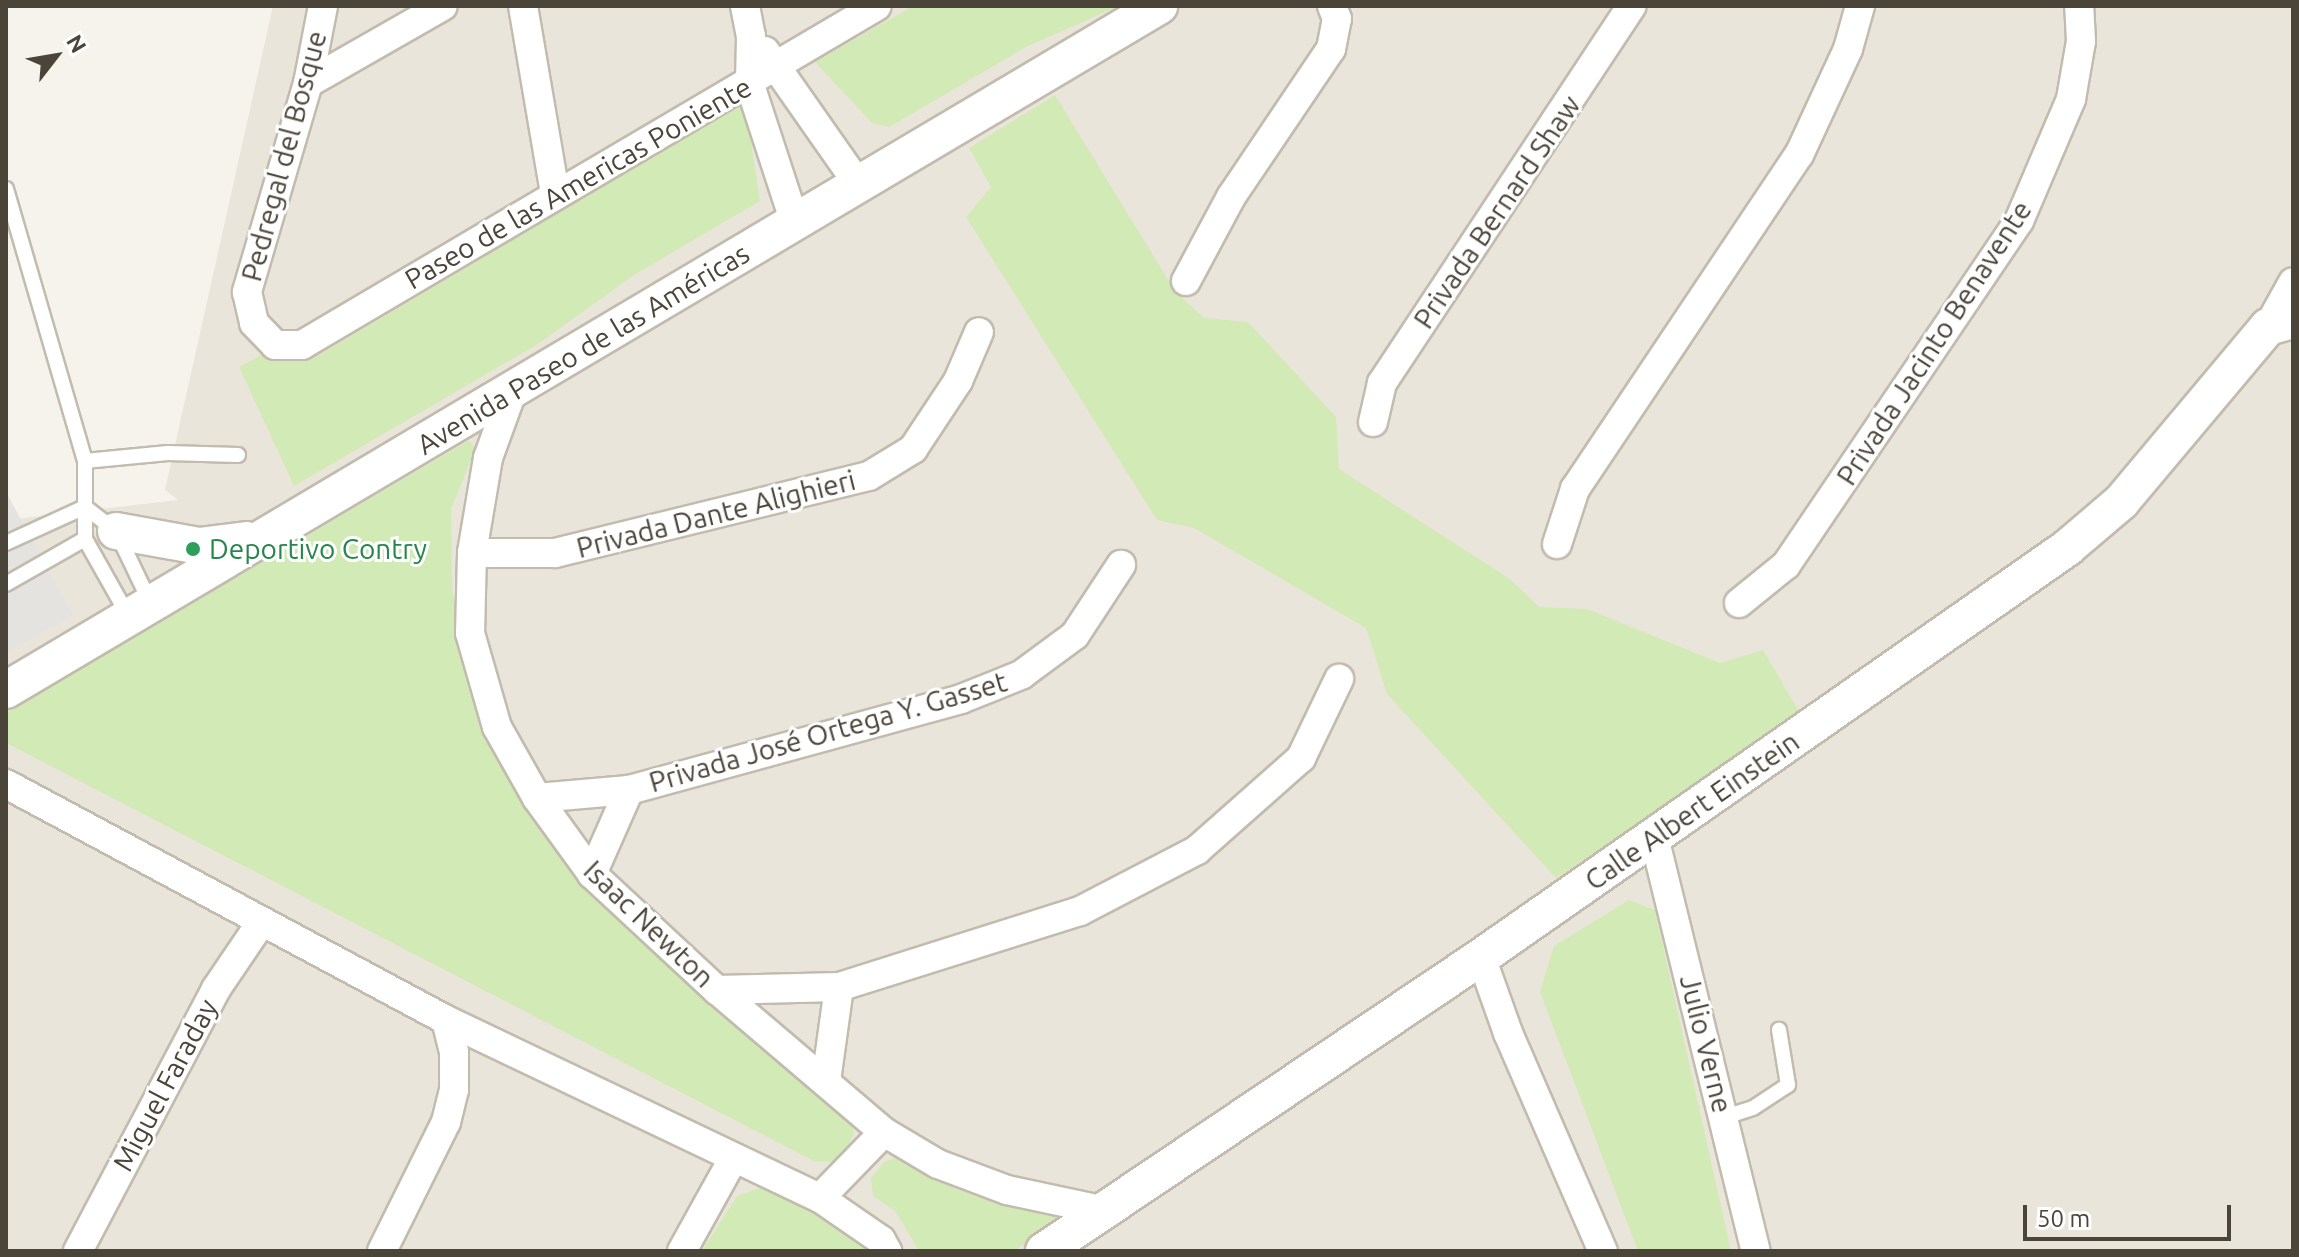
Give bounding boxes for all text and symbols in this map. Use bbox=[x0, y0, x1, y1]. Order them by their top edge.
north arrow bbox=[16, 16, 96, 96]
street label: Pedregal del Bosque bbox=[234, 27, 334, 285]
text: N bbox=[62, 30, 92, 57]
street label: Paseo de las Americas Poniente bbox=[399, 70, 757, 296]
street label: Privada Bernard Shaw bbox=[1407, 89, 1587, 335]
street label: Privada Jacinto Benavente bbox=[1829, 195, 2039, 491]
street label: Avenida Paseo de las Américas bbox=[411, 236, 755, 462]
street label: Privada Dante Alighieri bbox=[573, 463, 859, 565]
place label: Deportivo Contry bbox=[209, 532, 427, 566]
marker: Deportivo Contry bbox=[184, 540, 202, 558]
street label: Privada José Ortega Y. Gasset bbox=[645, 665, 1011, 799]
street label: Calle Albert Einstein bbox=[1579, 725, 1805, 897]
street label: Isaac Newton bbox=[577, 854, 721, 994]
street label: Julio Verne bbox=[1673, 972, 1739, 1116]
street label: Miguel Faraday bbox=[106, 993, 224, 1177]
scale bar bbox=[2027, 1189, 2235, 1239]
text: 50 m bbox=[2037, 1205, 2090, 1232]

